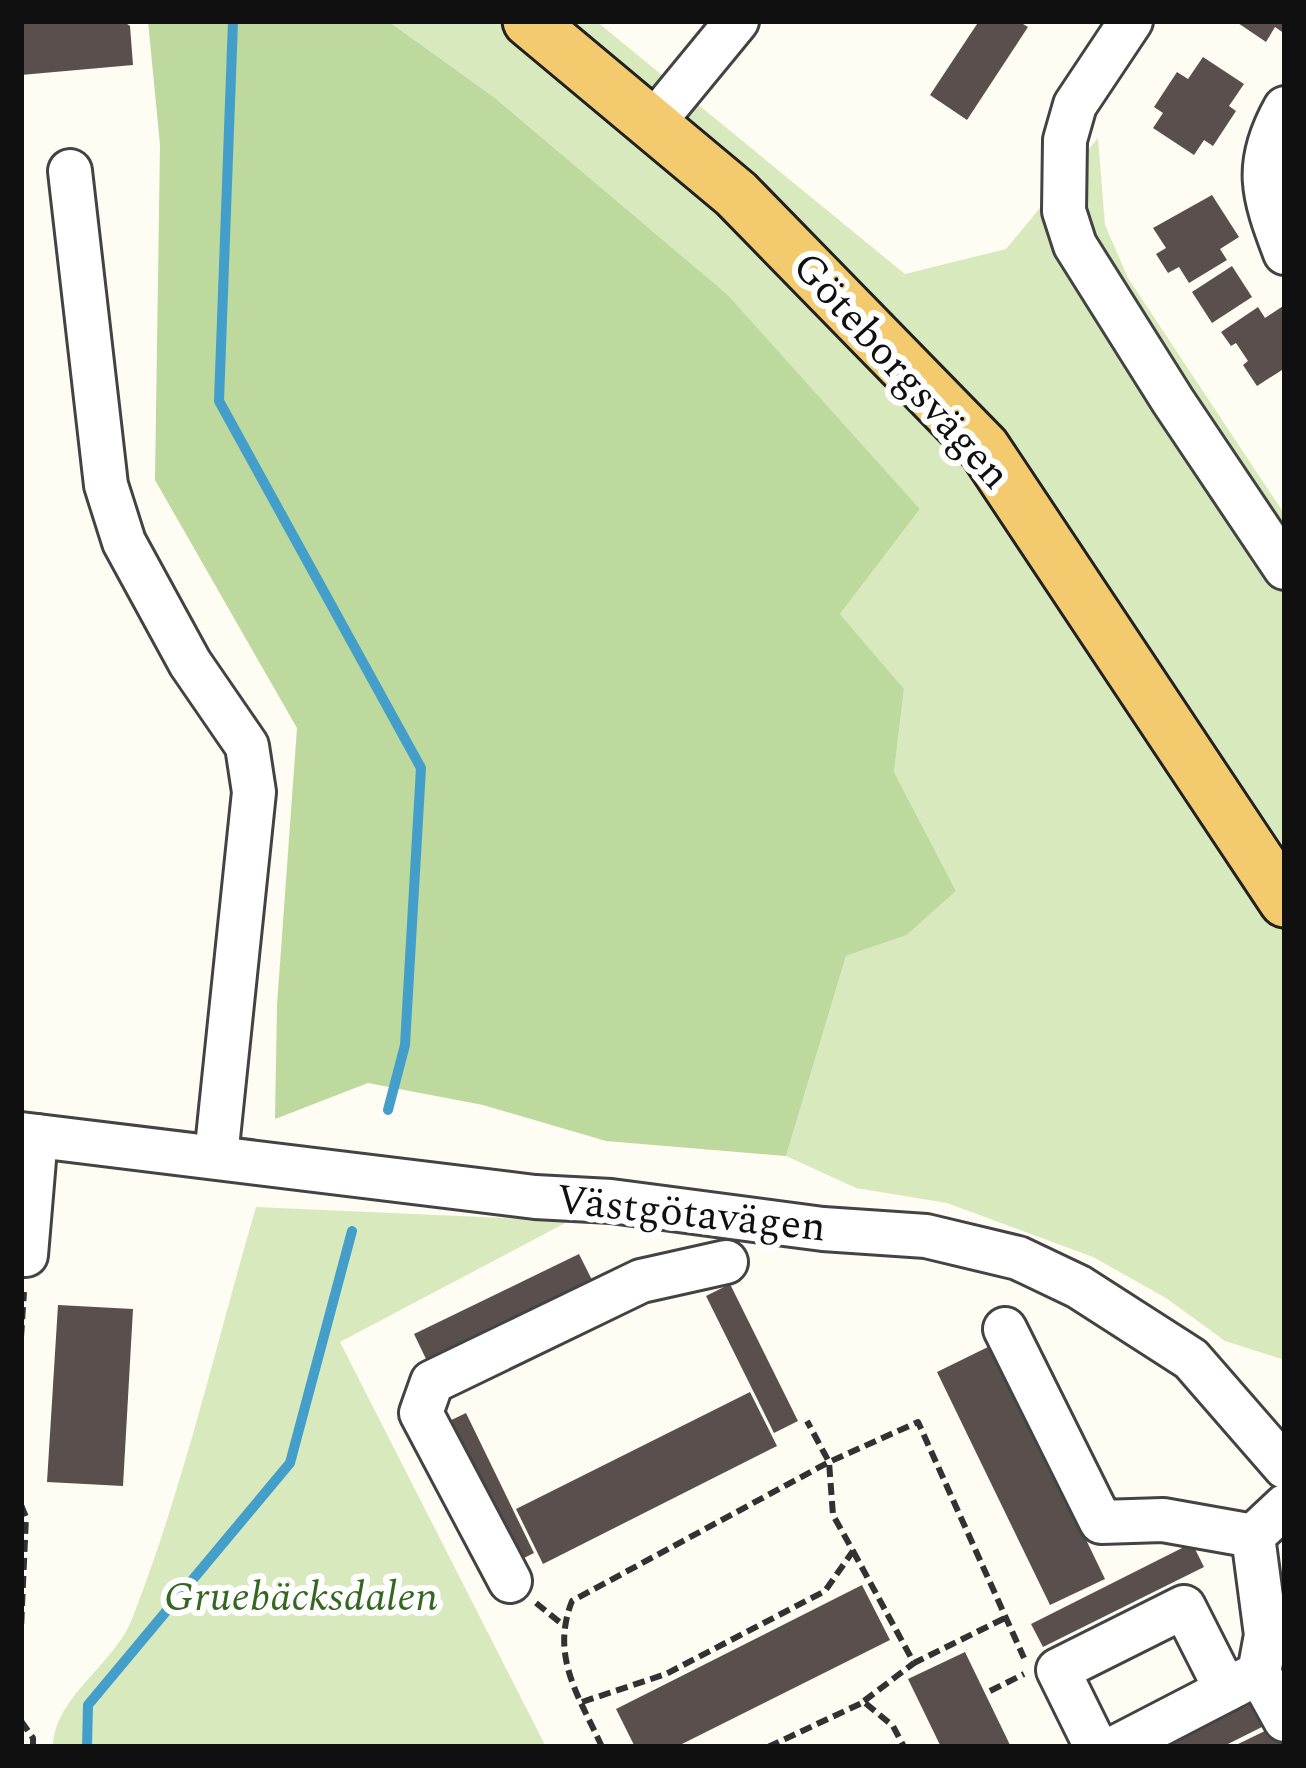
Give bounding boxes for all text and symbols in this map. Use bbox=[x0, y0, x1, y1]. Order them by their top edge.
street label: Göteborgsvägen bbox=[777, 238, 1025, 504]
street label: Västgötavägen bbox=[553, 1169, 829, 1259]
park label: Gruebäcksdalen bbox=[164, 1566, 438, 1629]

